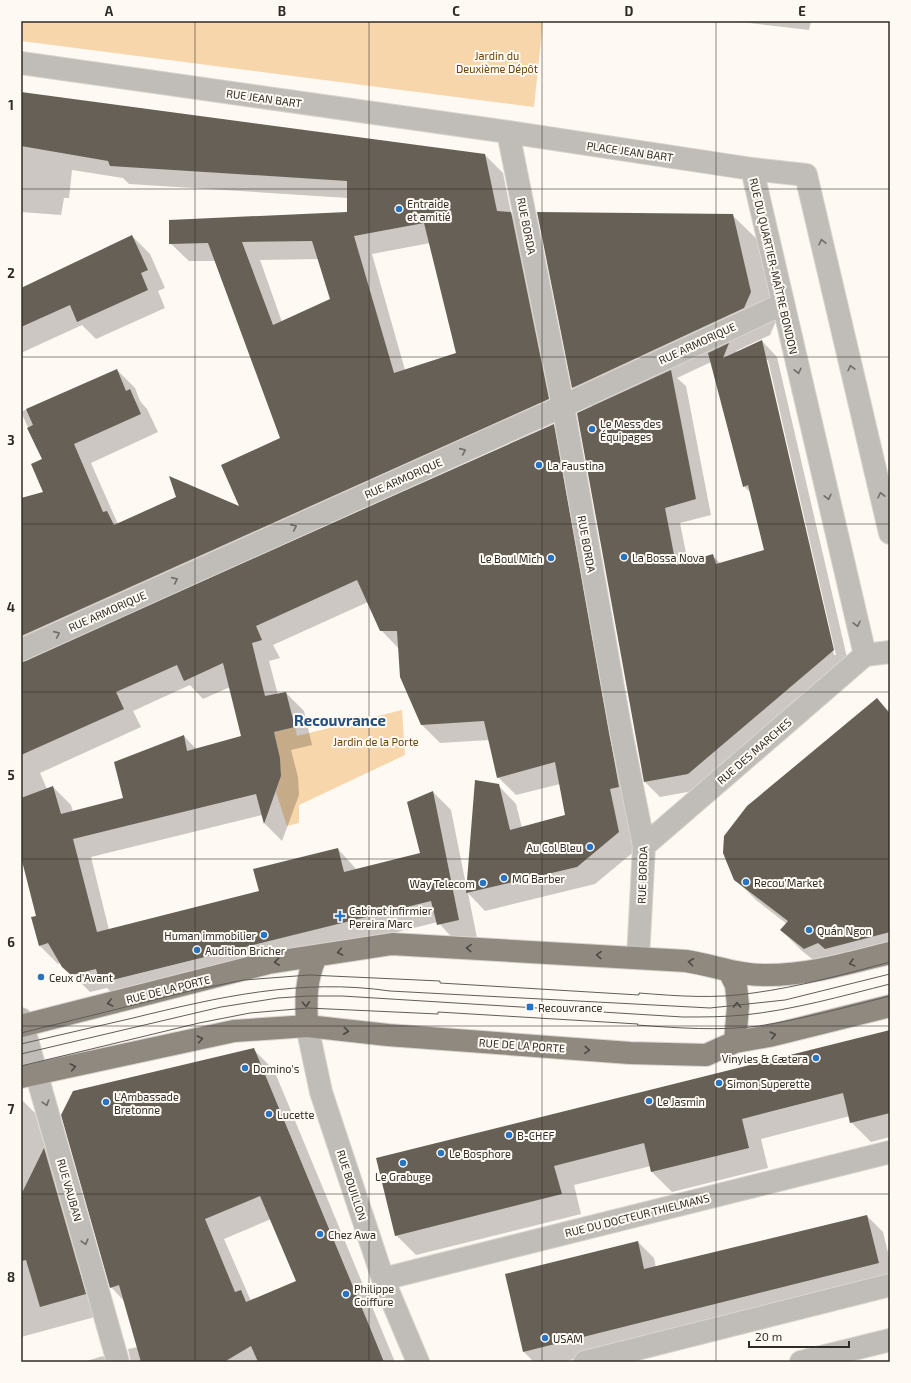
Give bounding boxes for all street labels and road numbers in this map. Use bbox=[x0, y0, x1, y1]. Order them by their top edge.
street label: RUE JEAN BART bbox=[225, 86, 303, 110]
street label: PLACE JEAN BART bbox=[586, 138, 675, 164]
street label: RUE DU QUARTIER-MAÎTRE BONDON bbox=[746, 177, 801, 356]
street label: RUE BORDA bbox=[515, 196, 539, 256]
street label: RUE ARMORIQUE bbox=[656, 319, 738, 367]
street label: RUE ARMORIQUE bbox=[362, 455, 444, 502]
street label: RUE BORDA bbox=[576, 514, 598, 574]
street label: RUE ARMORIQUE bbox=[66, 588, 148, 635]
street label: RUE DES MARCHES bbox=[714, 715, 794, 787]
street label: RUE BORDA bbox=[634, 846, 650, 904]
street label: RUE DE LA PORTE bbox=[125, 972, 211, 1006]
street label: RUE DE LA PORTE bbox=[478, 1036, 566, 1054]
street label: RUE BOUILLON bbox=[334, 1148, 370, 1222]
street label: RUE VAUBAN bbox=[55, 1157, 85, 1223]
street label: RUE DU DOCTEUR THIELMANS bbox=[563, 1191, 711, 1239]

